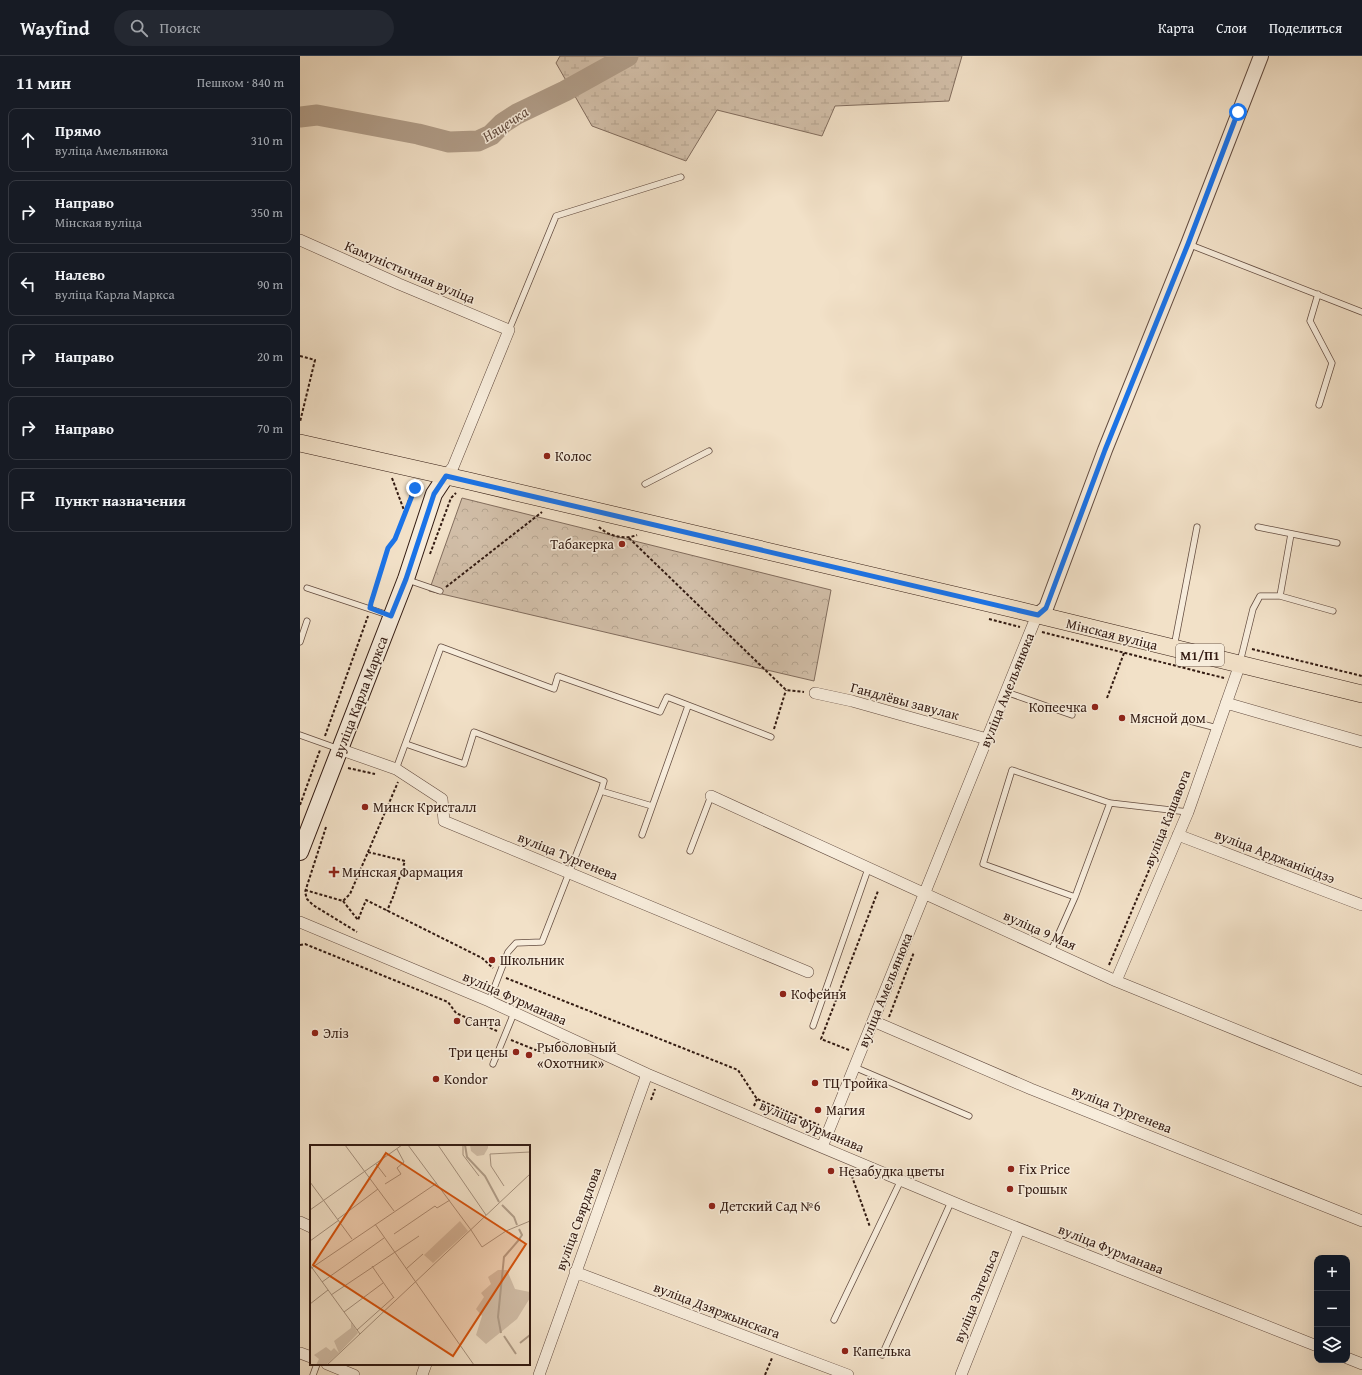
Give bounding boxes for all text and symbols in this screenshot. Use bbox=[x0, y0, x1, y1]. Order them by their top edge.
search box bbox=[114, 10, 394, 46]
text: Wayfind bbox=[20, 14, 90, 42]
icon: search bbox=[128, 17, 150, 39]
text: Поиск bbox=[160, 17, 200, 38]
text: Карта bbox=[1158, 18, 1194, 38]
text: Слои bbox=[1216, 18, 1247, 38]
text: Поделиться bbox=[1269, 18, 1342, 38]
text: 11 мин bbox=[16, 70, 71, 95]
text: Пешком · 840 m bbox=[197, 73, 284, 92]
water label: Няцечка bbox=[478, 101, 532, 147]
route start bbox=[1229, 103, 1247, 121]
text: Прямо bbox=[55, 120, 101, 141]
icon: ahead bbox=[17, 129, 39, 151]
text: 310 m bbox=[251, 131, 283, 150]
text: вуліца Амельянюка bbox=[55, 141, 168, 160]
text: Направо bbox=[55, 192, 114, 213]
icon: right bbox=[17, 201, 39, 223]
text: 350 m bbox=[251, 203, 283, 222]
text: Мінская вуліца bbox=[55, 213, 142, 232]
street label: Камуністычная вуліца bbox=[342, 235, 479, 309]
text: Налево bbox=[55, 264, 105, 285]
icon: left bbox=[17, 273, 39, 295]
text: 90 m bbox=[257, 275, 283, 294]
text: вуліца Карла Маркса bbox=[55, 285, 175, 304]
icon: right bbox=[17, 345, 39, 367]
text: Направо bbox=[55, 346, 114, 367]
text: 20 m bbox=[257, 347, 283, 366]
icon: right bbox=[17, 417, 39, 439]
text: Направо bbox=[55, 418, 114, 439]
text: 70 m bbox=[257, 419, 283, 438]
place label: Колос bbox=[555, 446, 592, 466]
marker: Колос bbox=[542, 451, 552, 461]
route end bbox=[406, 479, 424, 497]
icon: arrive bbox=[17, 489, 39, 511]
text: Пункт назначения bbox=[55, 490, 186, 511]
place label: Табакерка bbox=[550, 534, 614, 554]
marker: Табакерка bbox=[617, 539, 627, 549]
street label: Мінская вуліца bbox=[1064, 613, 1160, 655]
street label: вуліца Амельянюка bbox=[975, 629, 1039, 750]
street label: вуліца Карла Маркса bbox=[328, 633, 393, 761]
road number: М1/П1 bbox=[1176, 644, 1224, 666]
street label: Гандлёвы завулак bbox=[849, 677, 962, 725]
place label: Копеечка bbox=[1029, 697, 1087, 717]
marker: Копеечка bbox=[1090, 702, 1100, 712]
place label: Мясной дом bbox=[1130, 708, 1206, 728]
marker: Мясной дом bbox=[1117, 713, 1127, 723]
street label: вуліца Кашавога bbox=[1139, 766, 1196, 869]
place label: Минск Кристалл bbox=[373, 797, 477, 817]
marker: Минск Кристалл bbox=[360, 802, 370, 812]
street label: вуліца Арджанікідзэ bbox=[1212, 824, 1338, 888]
street label: вуліца Тургенева bbox=[515, 827, 621, 885]
place label: Минская Фармация bbox=[342, 862, 463, 882]
marker: Минская Фармация bbox=[329, 867, 339, 877]
street label: вуліца 9 Мая bbox=[1000, 905, 1080, 955]
street label: вуліца Амельянюка bbox=[853, 929, 917, 1050]
place label: Школьник bbox=[500, 950, 565, 970]
marker: Школьник bbox=[487, 955, 497, 965]
street label: вуліца Фурманава bbox=[460, 966, 571, 1030]
place label: Кофейня bbox=[791, 984, 846, 1004]
marker: Кофейня bbox=[778, 989, 788, 999]
place label: Санта bbox=[465, 1011, 501, 1031]
marker: Санта bbox=[452, 1016, 462, 1026]
place label: Эліз bbox=[323, 1023, 349, 1043]
marker: Эліз bbox=[310, 1028, 320, 1038]
place label: Рыболовный «Охотник» bbox=[537, 1037, 617, 1073]
place label: Три цены bbox=[449, 1042, 508, 1062]
marker: Три цены bbox=[511, 1047, 521, 1057]
marker: Рыболовный «Охотник» bbox=[524, 1050, 534, 1060]
place label: Kondor bbox=[444, 1069, 488, 1089]
place label: ТЦ Тройка bbox=[823, 1073, 888, 1093]
marker: Kondor bbox=[431, 1074, 441, 1084]
marker: ТЦ Тройка bbox=[810, 1078, 820, 1088]
street label: вуліца Тургенева bbox=[1069, 1080, 1175, 1138]
street label: вуліца Фурманава bbox=[757, 1095, 868, 1157]
place label: Магия bbox=[826, 1100, 865, 1120]
marker: Магия bbox=[813, 1105, 823, 1115]
inset map bbox=[310, 1145, 530, 1365]
place label: Fix Price bbox=[1019, 1159, 1070, 1179]
place label: Незабудка цветы bbox=[839, 1161, 945, 1181]
street label: вуліца Свярдлова bbox=[550, 1164, 606, 1273]
marker: Fix Price bbox=[1006, 1164, 1016, 1174]
marker: Незабудка цветы bbox=[826, 1166, 836, 1176]
place label: Грошык bbox=[1018, 1179, 1068, 1199]
marker: Грошык bbox=[1005, 1184, 1015, 1194]
place label: Детский Сад №6 bbox=[719, 1196, 821, 1216]
marker: Детский Сад №6 bbox=[707, 1201, 717, 1211]
street label: вуліца Фурманава bbox=[1055, 1219, 1167, 1279]
street label: вуліца Энгельса bbox=[948, 1246, 1004, 1346]
map controls bbox=[1314, 1255, 1350, 1363]
button: + bbox=[1314, 1255, 1350, 1291]
street label: вуліца Дзяржынскага bbox=[651, 1277, 783, 1343]
button: − bbox=[1314, 1291, 1350, 1327]
button: layers bbox=[1314, 1327, 1350, 1363]
place label: Капелька bbox=[853, 1341, 911, 1361]
marker: Капелька bbox=[840, 1346, 850, 1356]

